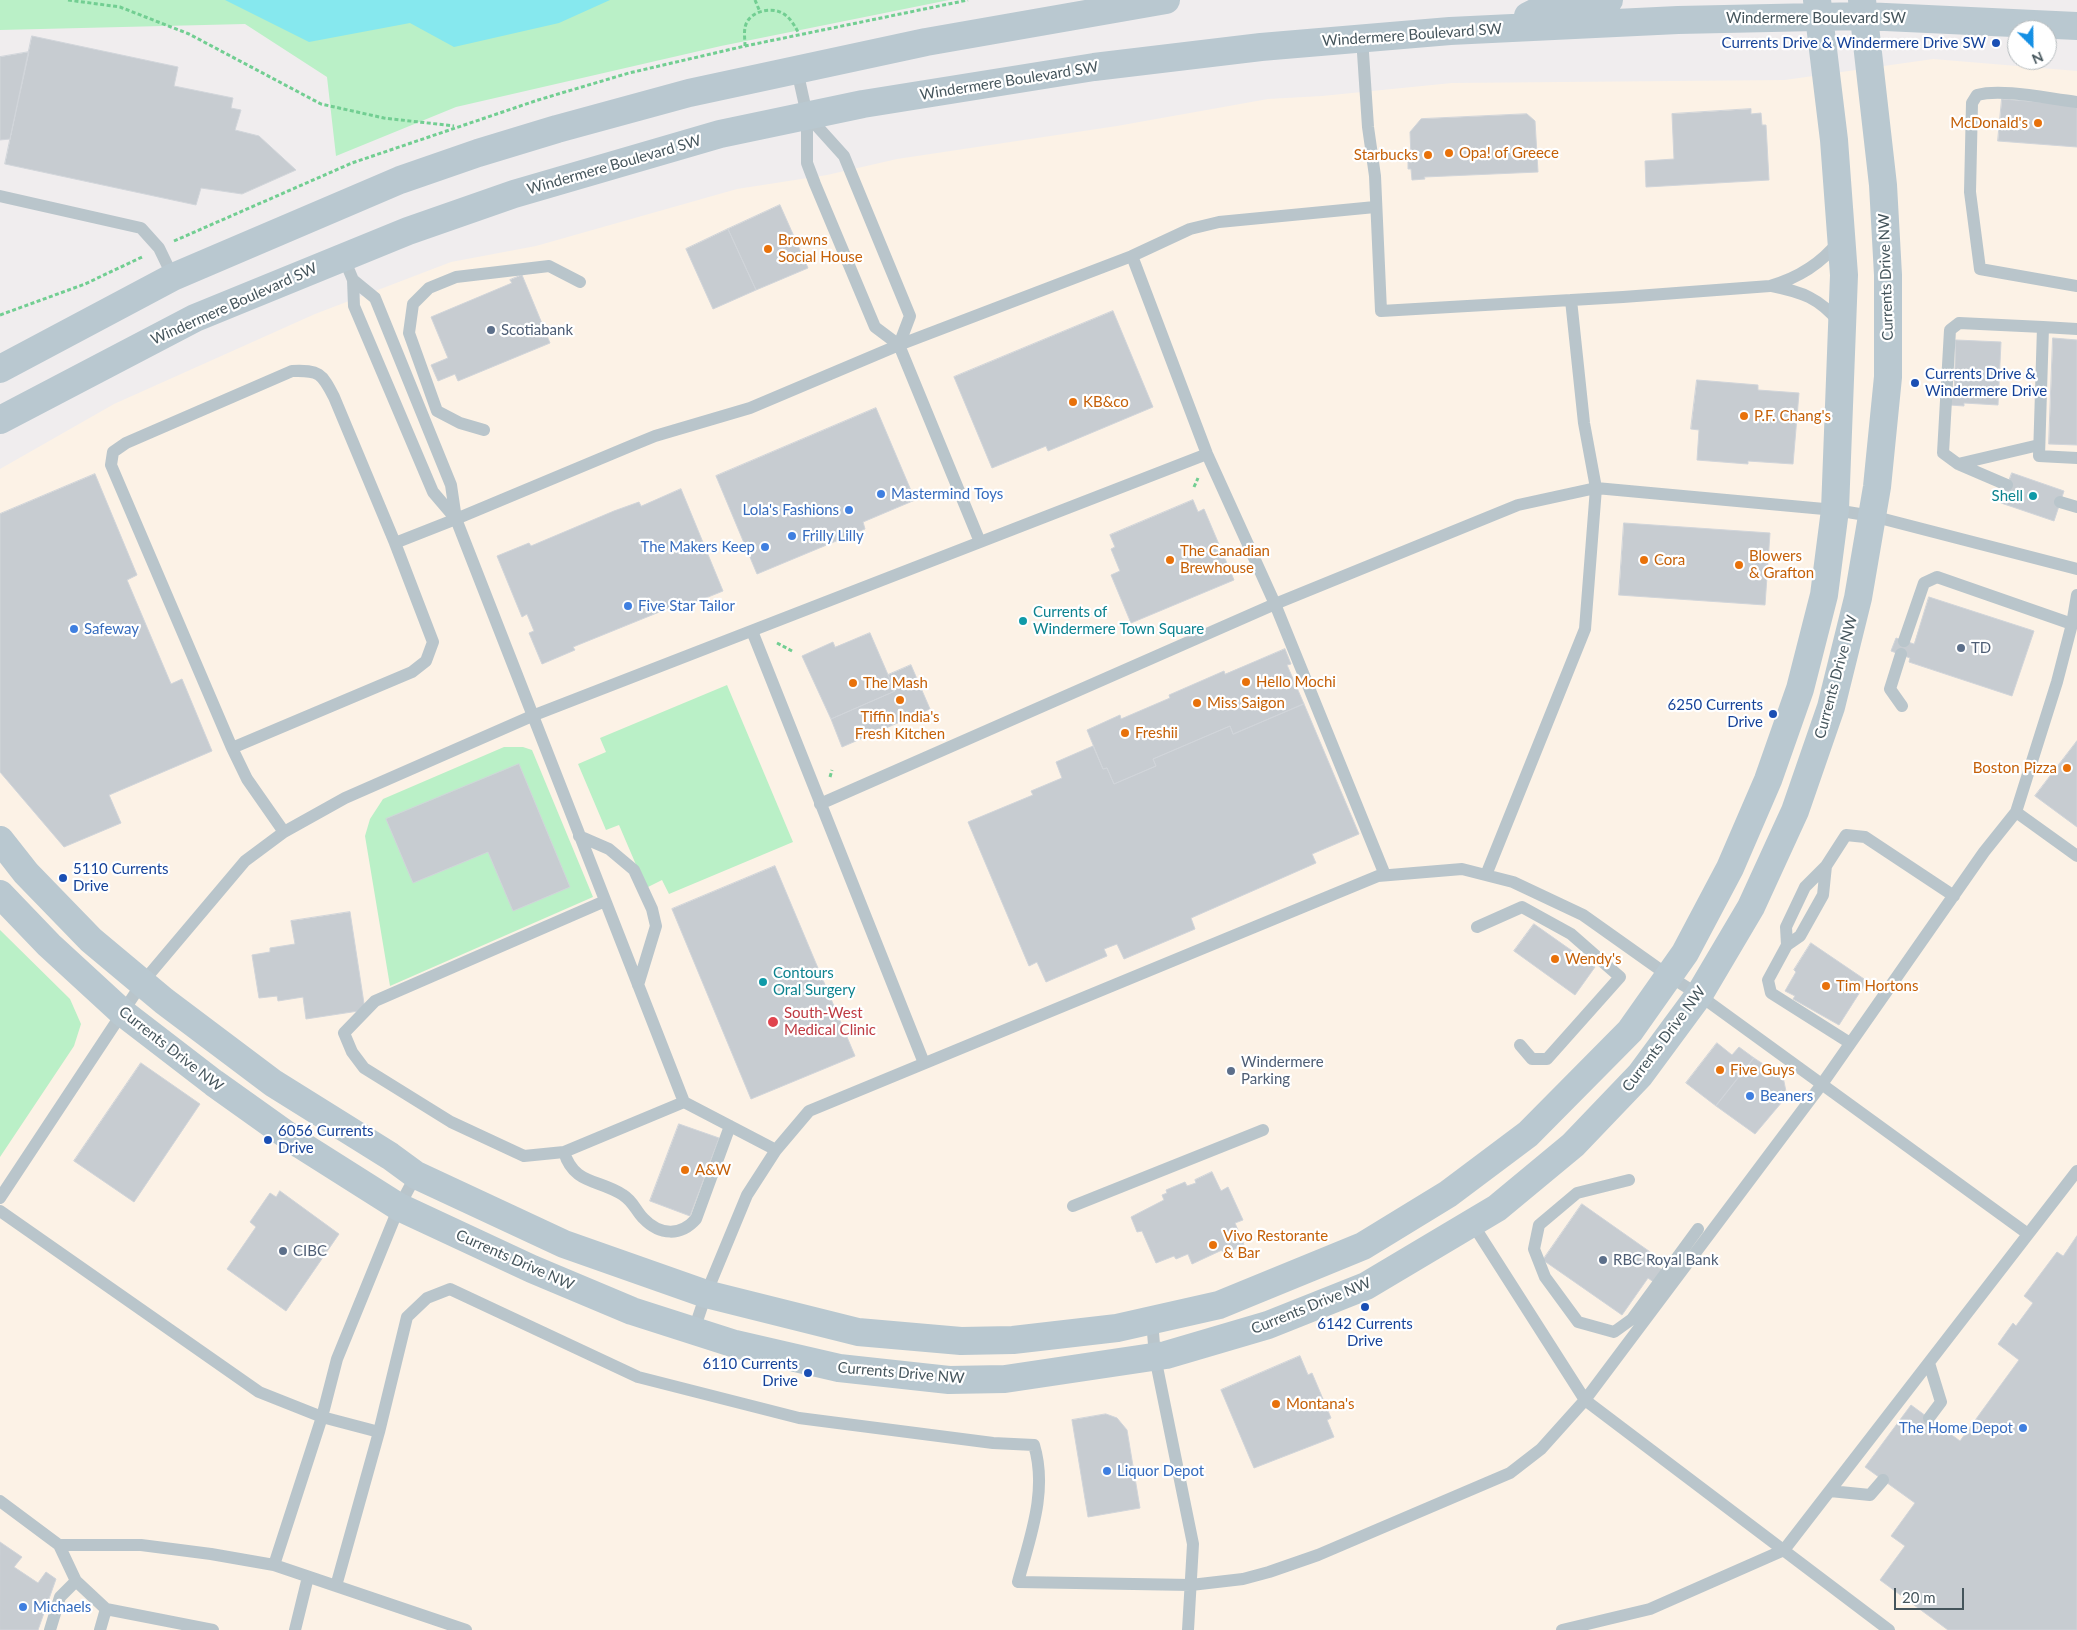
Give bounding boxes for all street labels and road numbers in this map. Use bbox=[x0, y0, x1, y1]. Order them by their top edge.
street label: Windermere Boulevard SW bbox=[1726, 9, 1906, 27]
street label: Windermere Boulevard SW bbox=[1321, 20, 1503, 50]
street label: Windermere Boulevard SW bbox=[919, 58, 1099, 104]
street label: Windermere Boulevard SW bbox=[525, 132, 703, 198]
street label: Currents Drive NW bbox=[1875, 213, 1897, 341]
street label: Windermere Boulevard SW bbox=[148, 259, 320, 349]
street label: Currents Drive NW bbox=[1811, 613, 1861, 741]
street label: Currents Drive NW bbox=[1618, 983, 1710, 1095]
street label: Currents Drive NW bbox=[115, 1003, 227, 1095]
street label: Currents Drive NW bbox=[453, 1226, 577, 1294]
street label: Currents Drive NW bbox=[1249, 1274, 1373, 1338]
street label: Currents Drive NW bbox=[837, 1358, 965, 1388]

